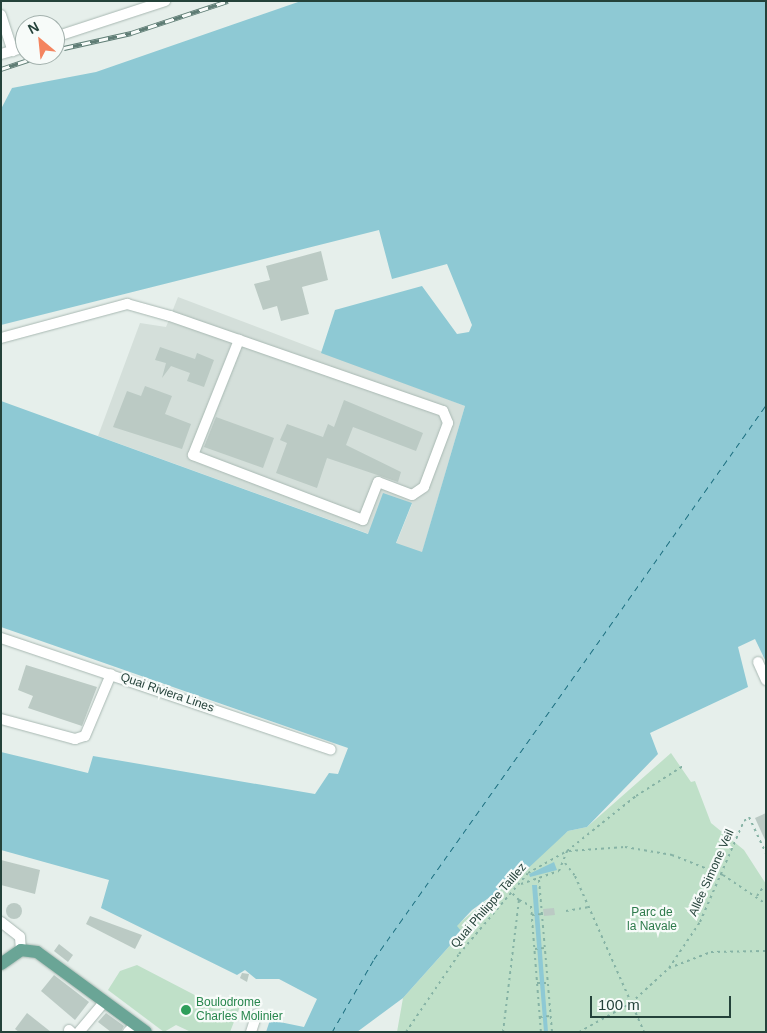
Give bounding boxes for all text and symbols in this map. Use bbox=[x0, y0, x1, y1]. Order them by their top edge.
north arrow bbox=[15, 15, 65, 65]
text: N bbox=[25, 18, 42, 37]
street label: Quai Riviera Lines bbox=[118, 670, 216, 716]
street label: Allée Simone Veil bbox=[686, 827, 738, 919]
street label: Quai Philippe Taillez bbox=[448, 860, 530, 952]
park label: Parc de la Navale bbox=[627, 906, 677, 934]
scale bar bbox=[592, 986, 733, 1018]
place label: Boulodrome Charles Molinier bbox=[196, 996, 283, 1024]
text: 100 m bbox=[598, 996, 640, 1013]
marker: Boulodrome Charles Molinier bbox=[180, 1004, 192, 1016]

